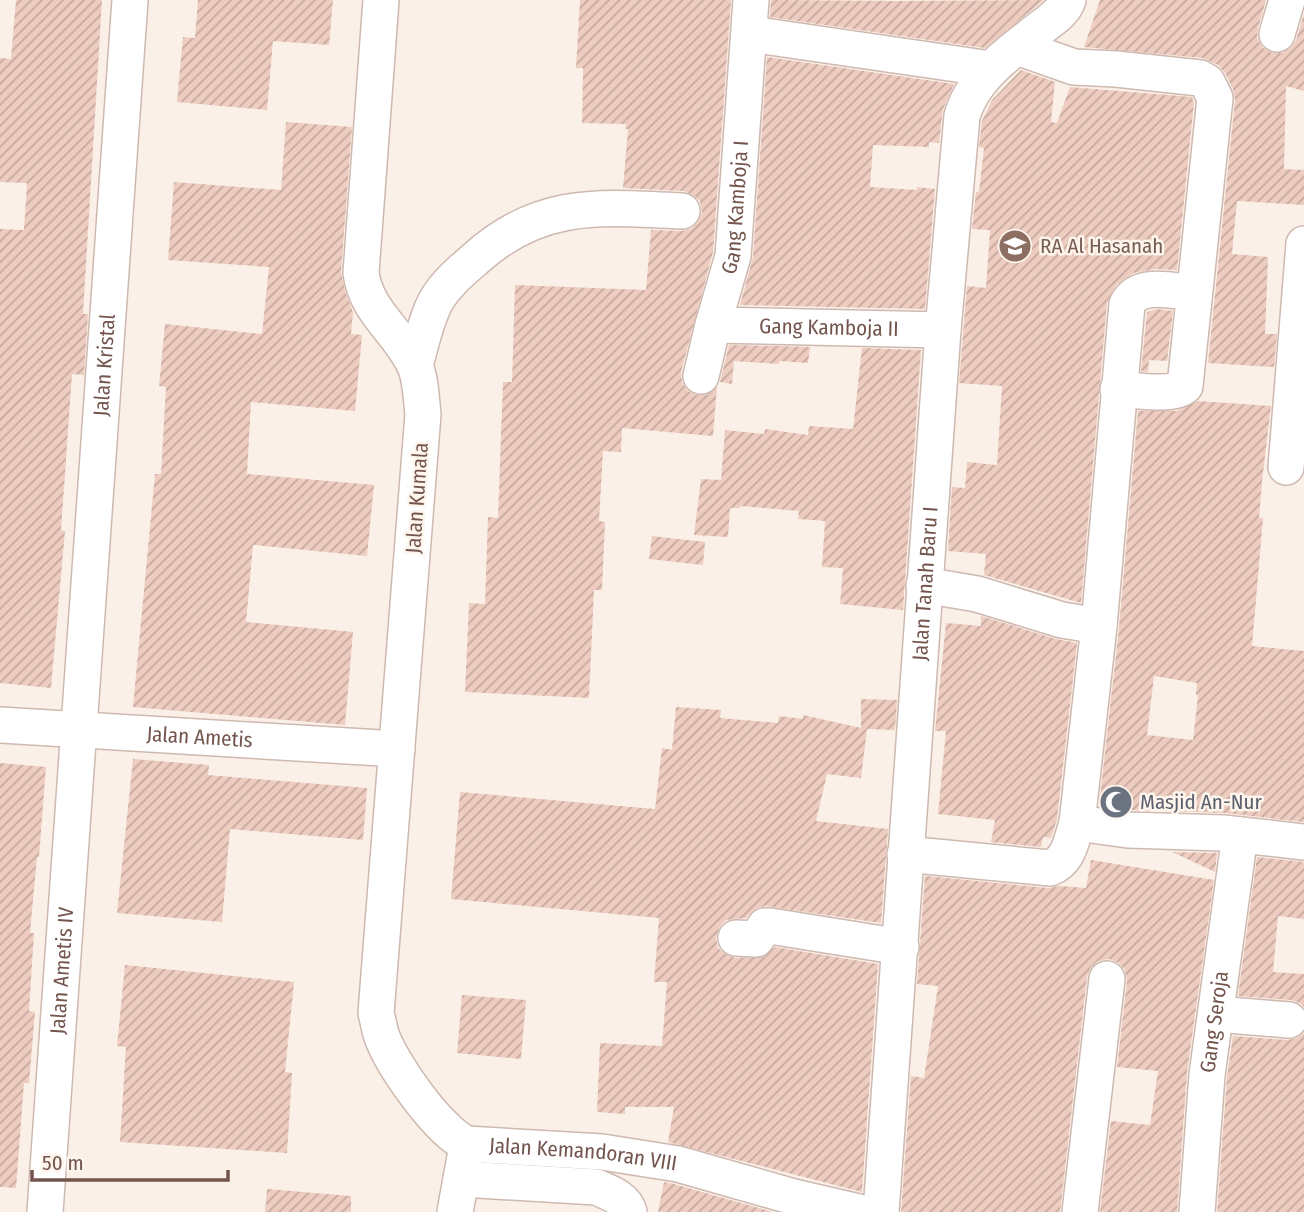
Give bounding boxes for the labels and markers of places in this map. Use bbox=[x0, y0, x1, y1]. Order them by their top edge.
school or university icon: RA Al Hasanah bbox=[996, 227, 1034, 265]
place label: RA Al Hasanah bbox=[1040, 233, 1163, 259]
mosque icon: Masjid An-Nur bbox=[1097, 783, 1135, 821]
place label: Masjid An-Nur bbox=[1140, 789, 1262, 815]

